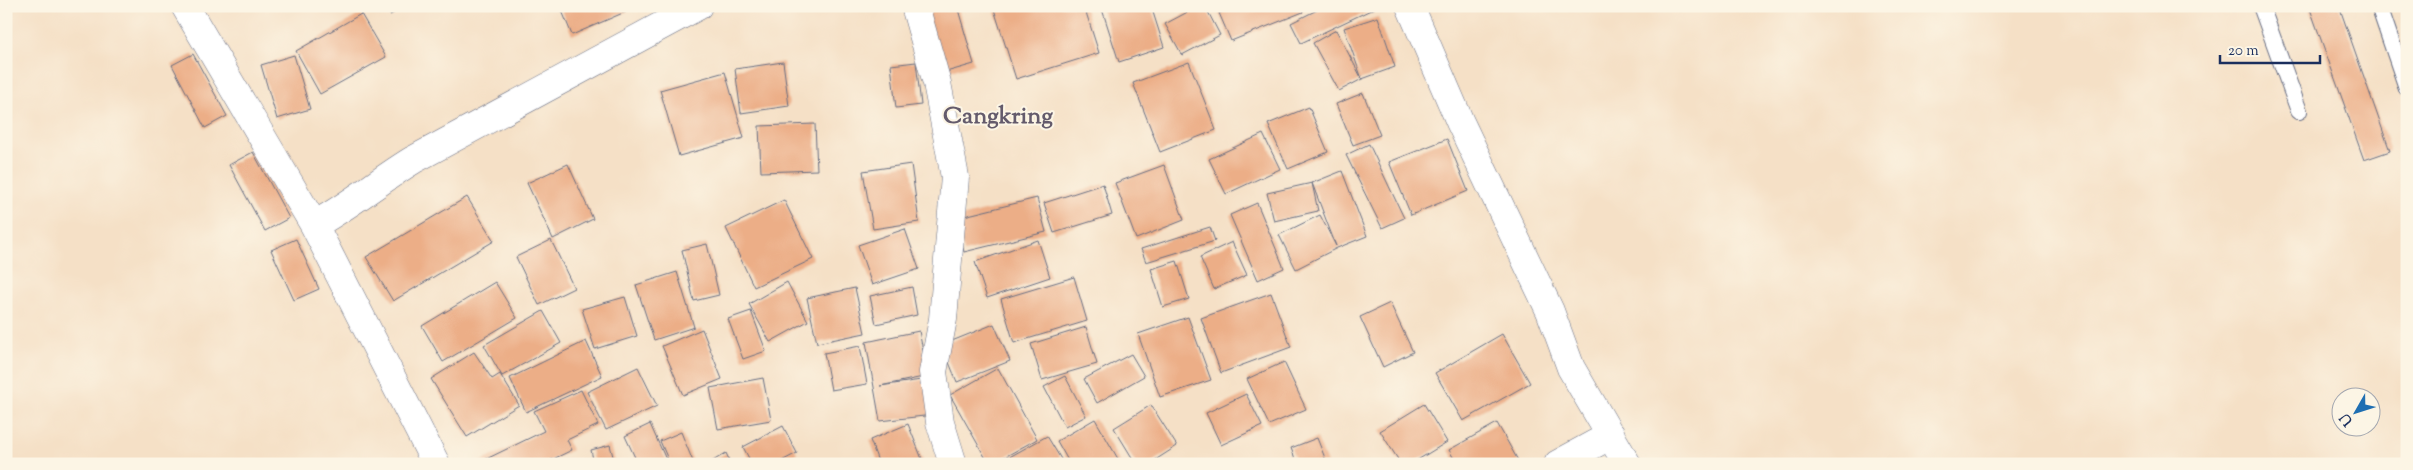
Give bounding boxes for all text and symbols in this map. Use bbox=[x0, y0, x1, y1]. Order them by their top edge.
scale bar bbox=[2220, 32, 2320, 64]
text: 20 m bbox=[2228, 41, 2259, 62]
district label: Cangkring bbox=[943, 100, 1053, 134]
north arrow bbox=[2330, 388, 2380, 438]
text: U bbox=[2336, 408, 2359, 430]

